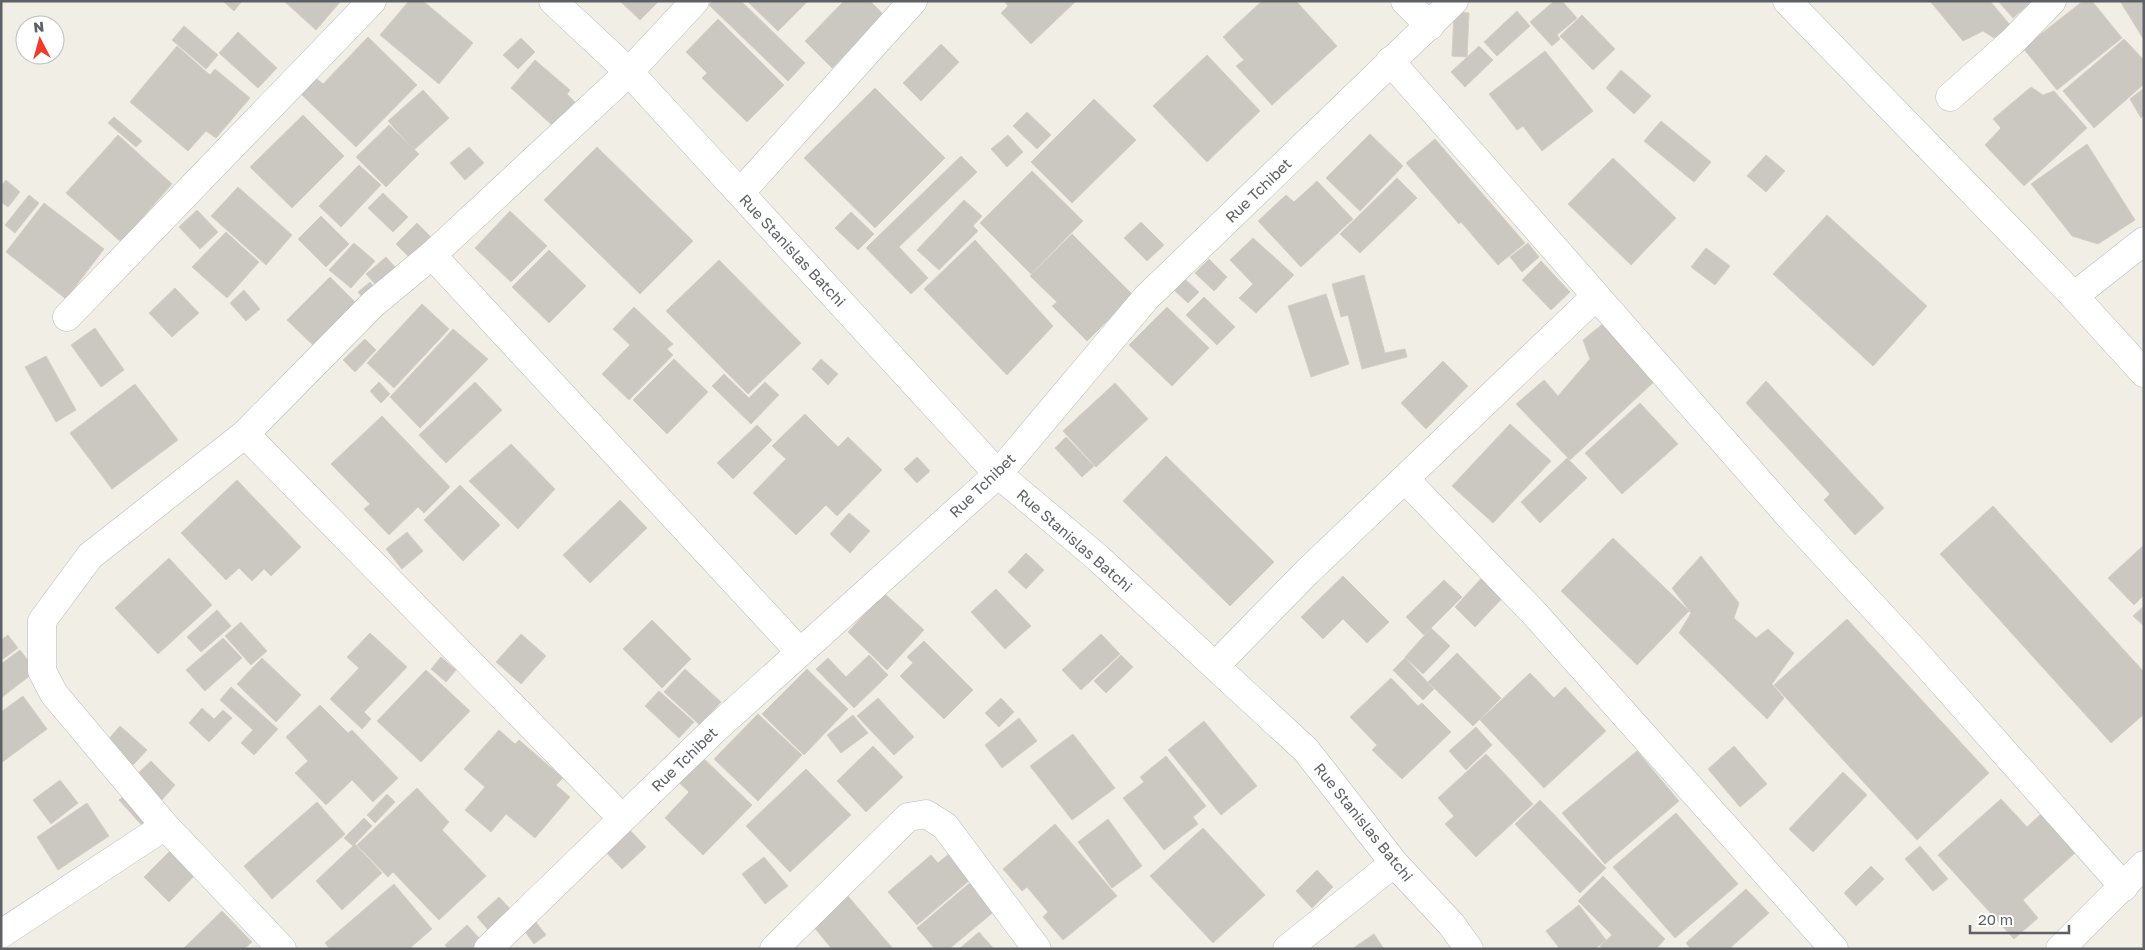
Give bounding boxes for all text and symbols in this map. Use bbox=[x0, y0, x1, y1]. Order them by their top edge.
north arrow bbox=[15, 15, 65, 65]
text: N bbox=[32, 18, 45, 36]
street label: Rue Tchibet bbox=[1221, 154, 1295, 226]
street label: Rue Stanislas Batchi bbox=[736, 190, 850, 310]
street label: Rue Tchibet bbox=[945, 449, 1019, 521]
street label: Rue Stanislas Batchi bbox=[1014, 485, 1136, 595]
street label: Rue Tchibet bbox=[647, 723, 721, 795]
street label: Rue Stanislas Batchi bbox=[1311, 759, 1417, 885]
scale bar bbox=[1970, 902, 2069, 934]
text: 20 m bbox=[1978, 910, 2013, 928]

